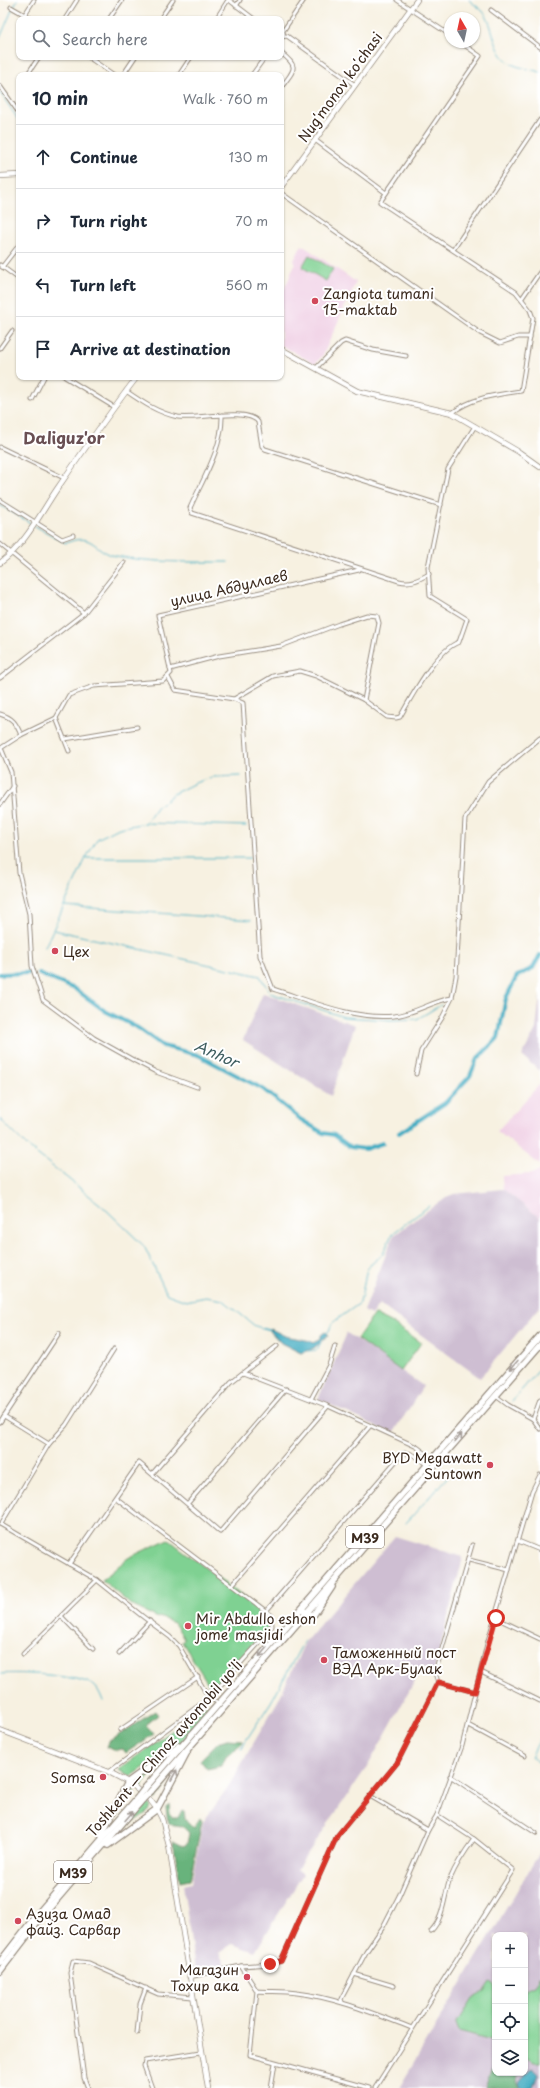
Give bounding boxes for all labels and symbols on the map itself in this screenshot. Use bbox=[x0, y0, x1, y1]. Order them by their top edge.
north arrow bbox=[444, 12, 480, 48]
street label: Nugʻmonov koʻchasi bbox=[293, 28, 387, 146]
place label: Zangiota tumani 15-maktab bbox=[323, 283, 434, 320]
marker: Zangiota tumani 15-maktab bbox=[310, 296, 320, 306]
district label: Daliguz'or bbox=[23, 425, 105, 449]
street label: улица Абдуллаев bbox=[168, 564, 290, 612]
place label: Цех bbox=[63, 941, 89, 962]
marker: Цех bbox=[50, 946, 60, 956]
water label: Anhor bbox=[191, 1033, 244, 1074]
one-way arrow bbox=[510, 1360, 519, 1370]
one-way arrow bbox=[454, 1433, 463, 1444]
place label: BYD Megawatt Suntown bbox=[382, 1447, 482, 1484]
marker: BYD Megawatt Suntown bbox=[485, 1460, 495, 1470]
road number: M39 bbox=[346, 1526, 384, 1548]
place label: Mir Abdullo eshon jome’ masjidi bbox=[194, 1608, 316, 1645]
route start bbox=[487, 1609, 505, 1627]
marker: Mir Abdullo eshon jome’ masjidi bbox=[183, 1621, 193, 1631]
place label: Таможенный пост ВЭД Арк-Булак bbox=[332, 1642, 456, 1679]
one-way arrow bbox=[258, 1647, 267, 1657]
street label: Toshkent — Chinoz avtomobil yoʻli bbox=[81, 1655, 247, 1841]
marker: Таможенный пост ВЭД Арк-Булак bbox=[319, 1655, 329, 1665]
place label: Somsa bbox=[50, 1767, 95, 1788]
one-way arrow bbox=[171, 1769, 179, 1781]
marker: Somsa bbox=[98, 1772, 108, 1782]
one-way arrow bbox=[125, 1811, 134, 1821]
road number: M39 bbox=[54, 1861, 92, 1883]
place label: Азиза Омад файз. Сарвар bbox=[26, 1903, 121, 1940]
marker: Азиза Омад файз. Сарвар bbox=[13, 1916, 23, 1926]
route end bbox=[261, 1955, 279, 1973]
place label: Магазин Тохир ака bbox=[170, 1959, 239, 1996]
marker: Магазин Тохир ака bbox=[242, 1972, 252, 1982]

